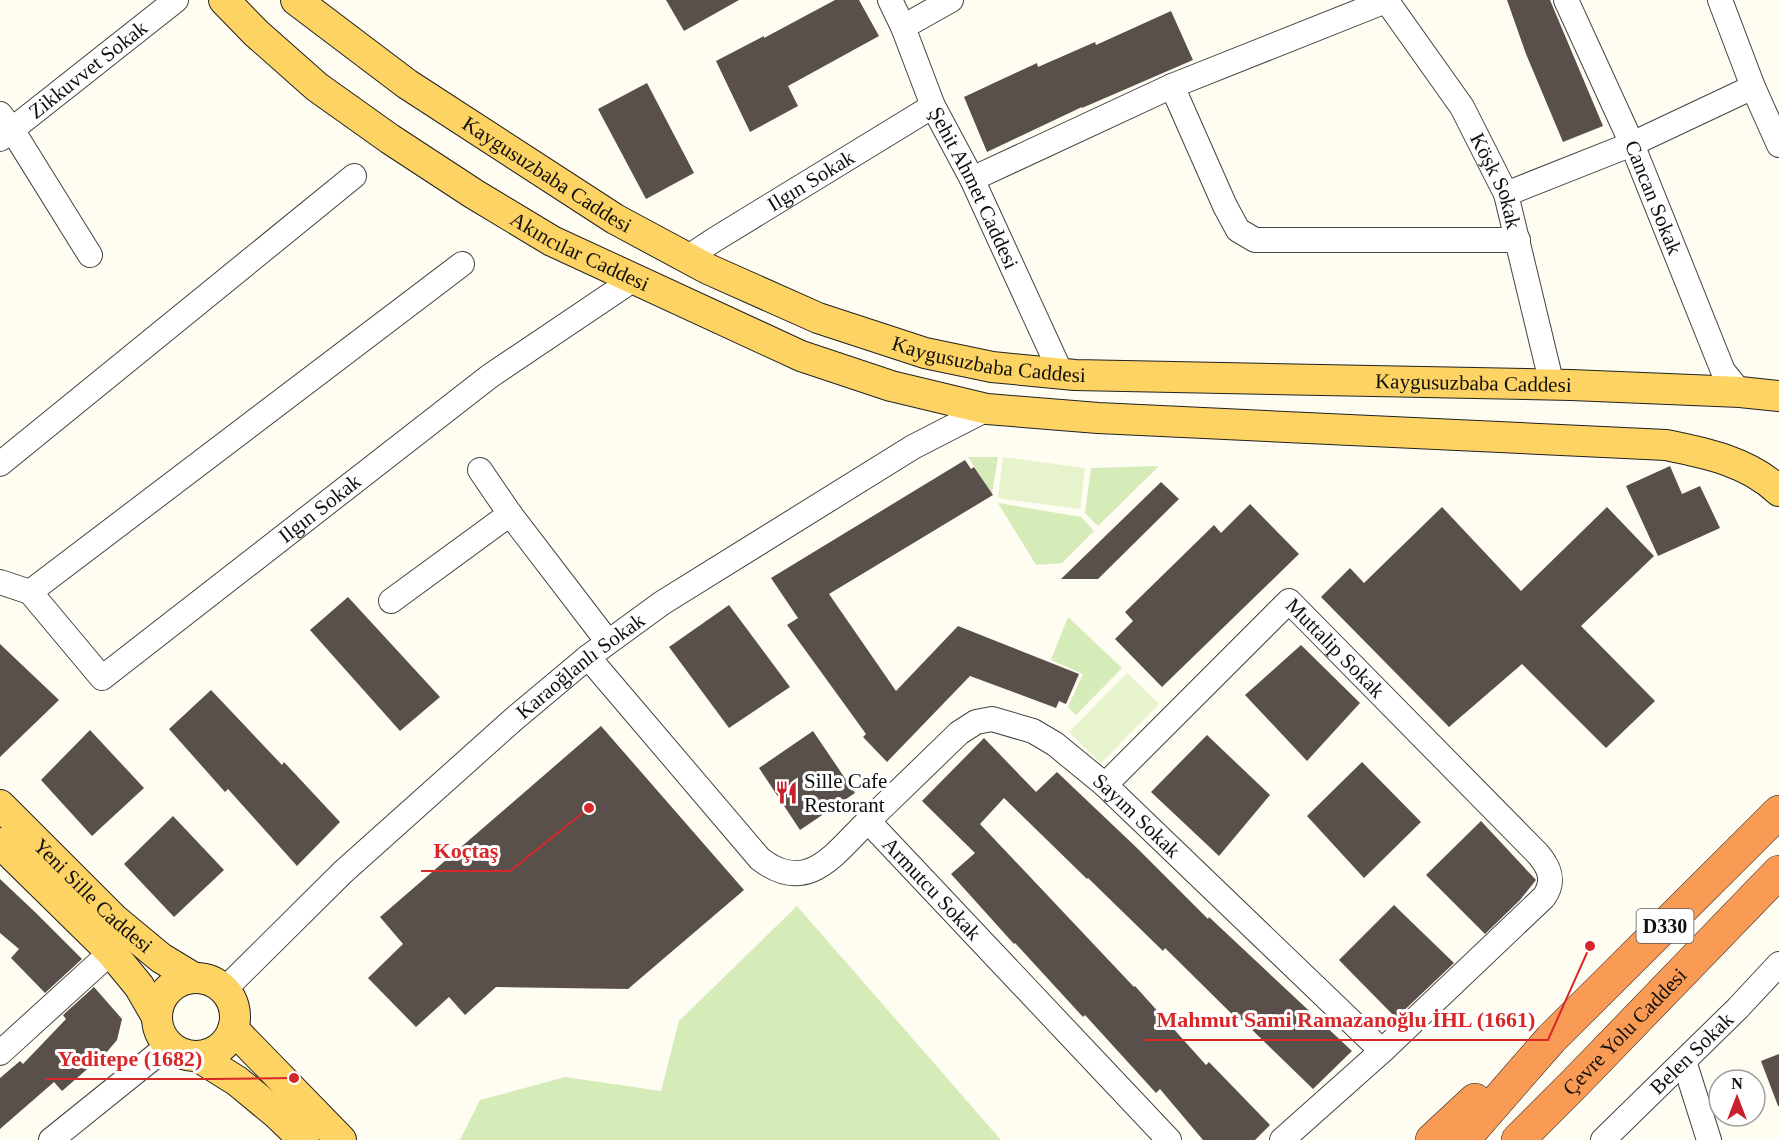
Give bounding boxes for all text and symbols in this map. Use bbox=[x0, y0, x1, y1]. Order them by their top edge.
street label: Zikkuvvet Sokak bbox=[24, 15, 152, 124]
street label: Şehit Ahmet Caddesi bbox=[924, 103, 1024, 273]
street label: Kaygusuzbaba Caddesi bbox=[458, 111, 636, 238]
street label: Köşk Sokak bbox=[1465, 129, 1526, 232]
street label: Cancan Sokak bbox=[1620, 137, 1687, 258]
street label: Ilgın Sokak bbox=[763, 145, 859, 216]
street label: Akıncılar Caddesi bbox=[506, 207, 653, 296]
street label: Kaygusuzbaba Caddesi bbox=[889, 331, 1086, 387]
street label: Kaygusuzbaba Caddesi bbox=[1375, 369, 1572, 397]
street label: Ilgın Sokak bbox=[274, 469, 366, 548]
street label: Muttalip Sokak bbox=[1281, 593, 1390, 703]
street label: Karaoğlanlı Sokak bbox=[511, 608, 650, 724]
street label: Sayım Sokak bbox=[1088, 768, 1186, 863]
place label: Sille Cafe Restorant bbox=[804, 769, 887, 817]
restaurant icon: Sille Cafe Restorant bbox=[773, 780, 799, 806]
callout: Koçtaş bbox=[421, 831, 510, 871]
street label: Armutcu Sokak bbox=[878, 832, 986, 945]
street label: Yeni Sille Caddesi bbox=[28, 833, 158, 958]
text: Koçtaş bbox=[434, 838, 499, 863]
road number: D330 bbox=[1636, 909, 1694, 943]
street label: Çevre Yolu Caddesi bbox=[1558, 963, 1692, 1100]
callout: Mahmut Sami Ramazanoğlu İHL (1661) bbox=[1144, 1000, 1548, 1040]
text: Mahmut Sami Ramazanoğlu İHL (1661) bbox=[1157, 1007, 1535, 1032]
street label: Belen Sokak bbox=[1645, 1007, 1739, 1099]
callout: Yeditepe (1682) bbox=[45, 1039, 214, 1079]
text: Yeditepe (1682) bbox=[58, 1046, 202, 1071]
north arrow bbox=[1707, 1068, 1767, 1128]
text: N bbox=[1731, 1075, 1743, 1092]

